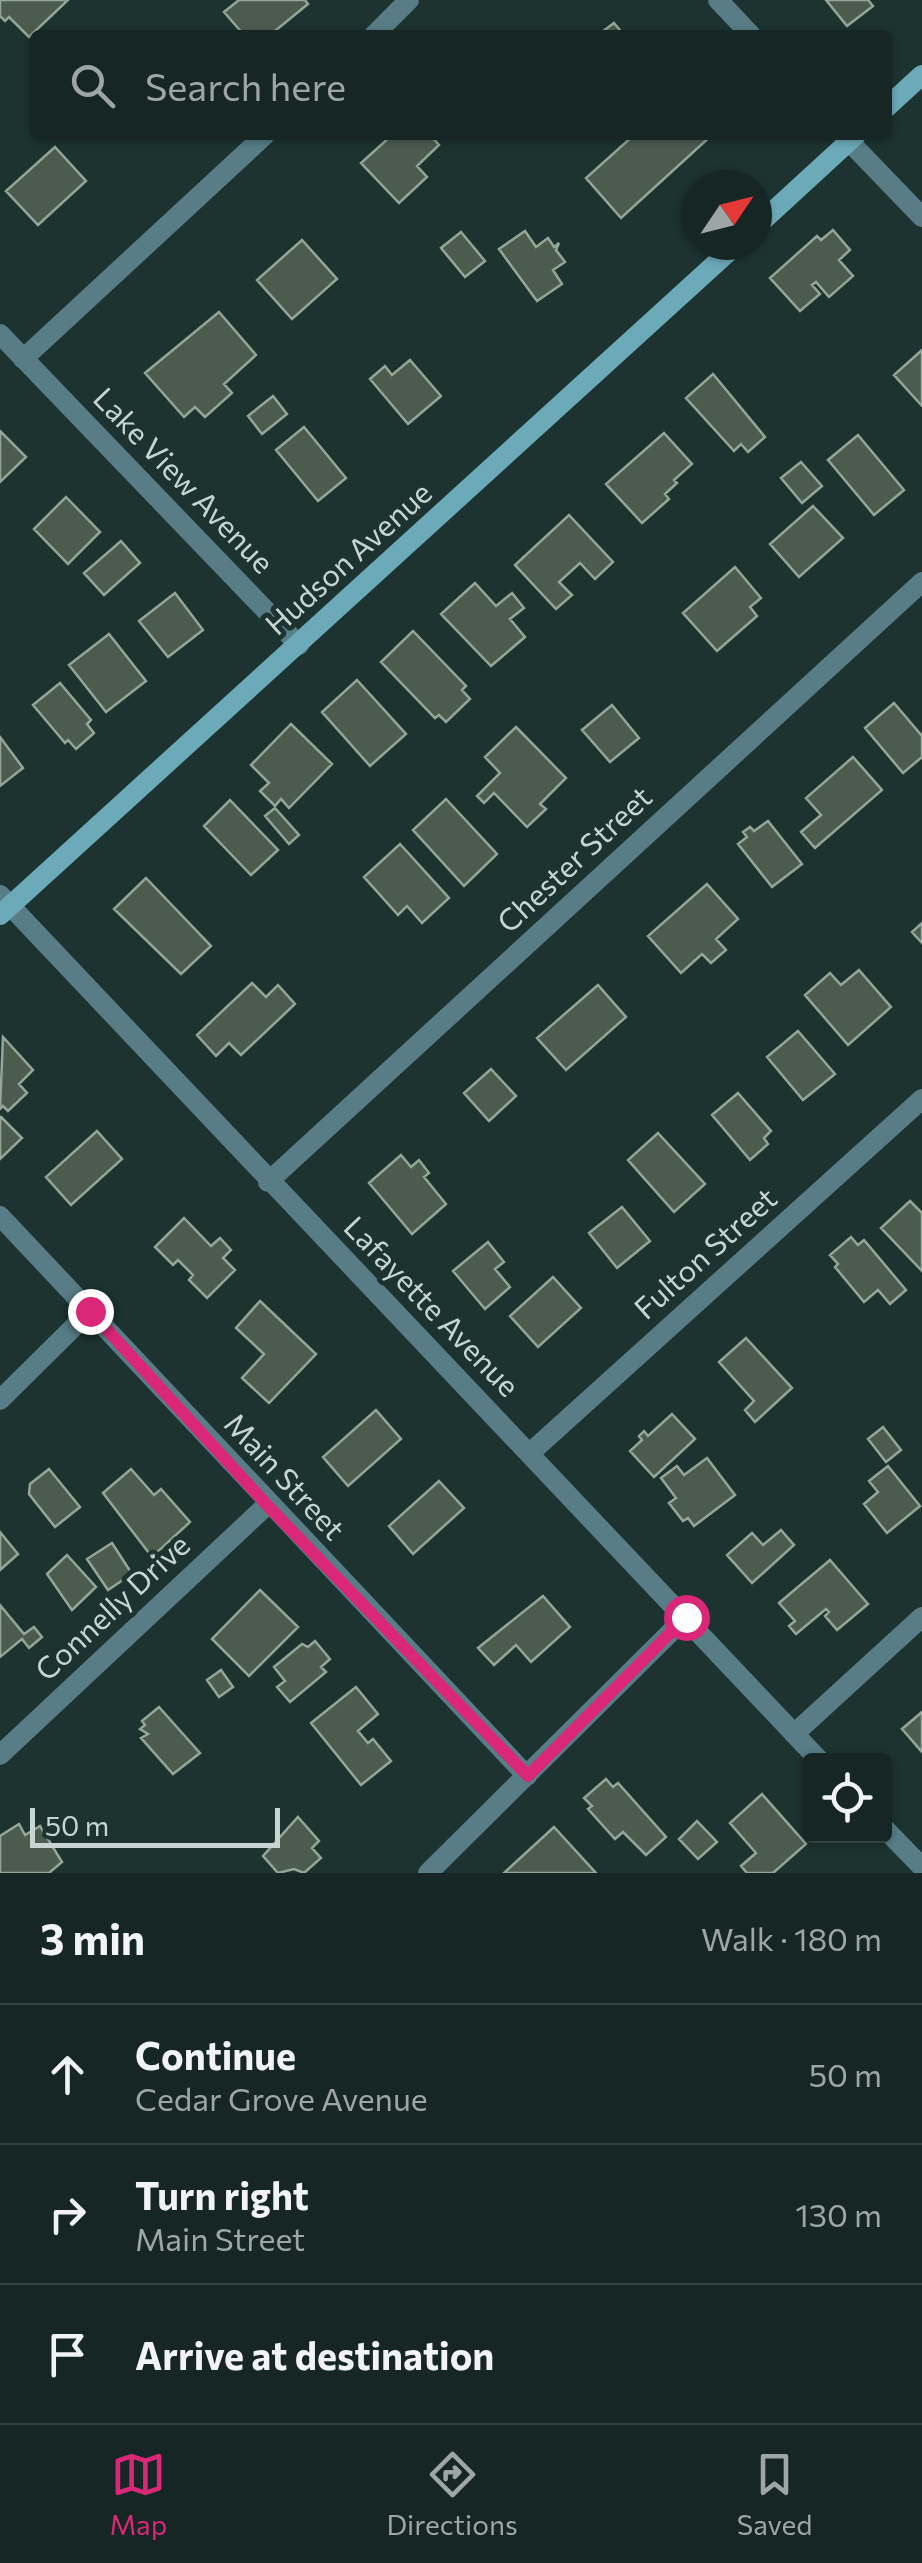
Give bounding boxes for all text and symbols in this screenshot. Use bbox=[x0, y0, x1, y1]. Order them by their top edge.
search box bbox=[30, 30, 892, 140]
icon: search bbox=[65, 58, 120, 113]
text: Search here bbox=[145, 62, 346, 109]
north arrow bbox=[682, 170, 772, 260]
street label: Lake View Avenue bbox=[87, 379, 283, 580]
street label: Hudson Avenue bbox=[257, 473, 438, 642]
street label: Chester Street bbox=[488, 777, 658, 939]
street label: Fulton Street bbox=[625, 1179, 783, 1326]
street label: Lafayette Avenue bbox=[337, 1207, 528, 1403]
route end bbox=[68, 1289, 114, 1335]
street label: Main Street bbox=[218, 1404, 354, 1546]
street label: Connelly Drive bbox=[26, 1525, 196, 1687]
route start bbox=[664, 1595, 710, 1641]
map controls bbox=[802, 1753, 892, 1843]
button: locate bbox=[802, 1753, 892, 1843]
scale bar bbox=[30, 1803, 280, 1848]
text: 50 m bbox=[45, 1808, 109, 1842]
text: 3 min bbox=[40, 1912, 145, 1964]
text: Walk · 180 m bbox=[701, 1918, 882, 1958]
text: Continue bbox=[135, 2031, 296, 2078]
icon: ahead bbox=[40, 2047, 95, 2102]
text: 50 m bbox=[809, 2054, 882, 2094]
text: Cedar Grove Avenue bbox=[135, 2078, 428, 2118]
text: Turn right bbox=[135, 2171, 309, 2218]
icon: right bbox=[40, 2187, 95, 2242]
text: 130 m bbox=[795, 2194, 882, 2234]
text: Main Street bbox=[135, 2218, 305, 2258]
icon: arrive bbox=[40, 2327, 95, 2382]
text: Arrive at destination bbox=[135, 2331, 494, 2378]
tab: Map bbox=[110, 2447, 167, 2541]
tab: Directions bbox=[386, 2447, 518, 2541]
tab: Saved bbox=[737, 2447, 812, 2541]

